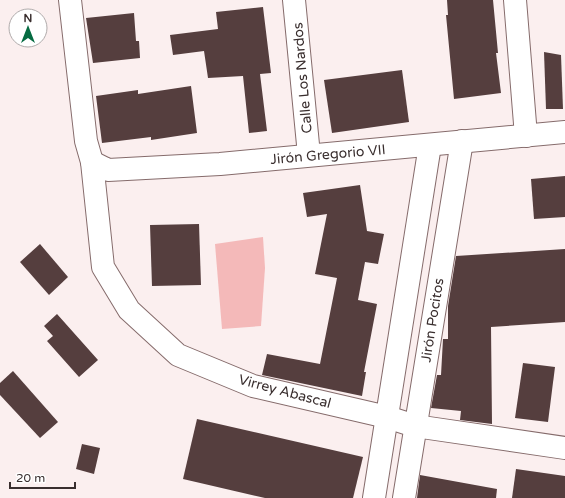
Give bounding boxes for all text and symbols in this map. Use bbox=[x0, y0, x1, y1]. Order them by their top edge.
north arrow bbox=[8, 8, 48, 48]
text: N bbox=[24, 12, 32, 25]
street label: Calle Los Nardos bbox=[289, 21, 316, 134]
street label: Jirón Gregorio VII bbox=[270, 141, 386, 168]
street label: Jirón Pocitos bbox=[417, 277, 448, 363]
street label: Virrey Abascal bbox=[237, 371, 333, 412]
scale bar bbox=[10, 464, 75, 490]
text: 20 m bbox=[16, 471, 45, 485]

